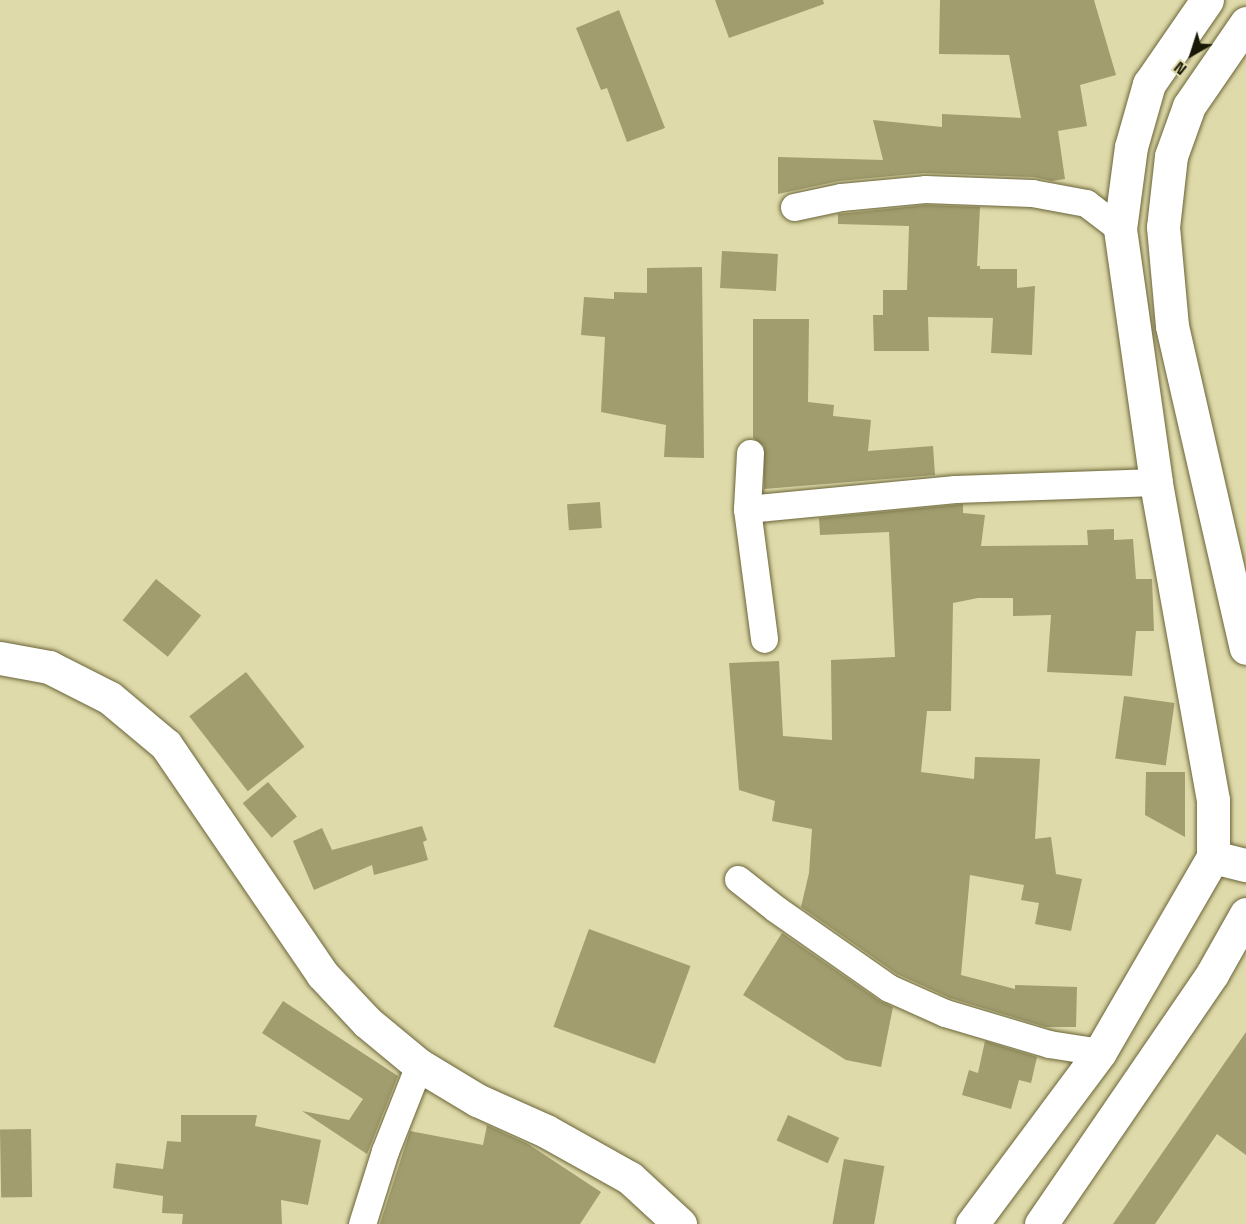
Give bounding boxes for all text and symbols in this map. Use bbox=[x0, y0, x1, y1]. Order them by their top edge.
north arrow bbox=[1162, 24, 1222, 84]
text: N bbox=[1170, 57, 1191, 80]

